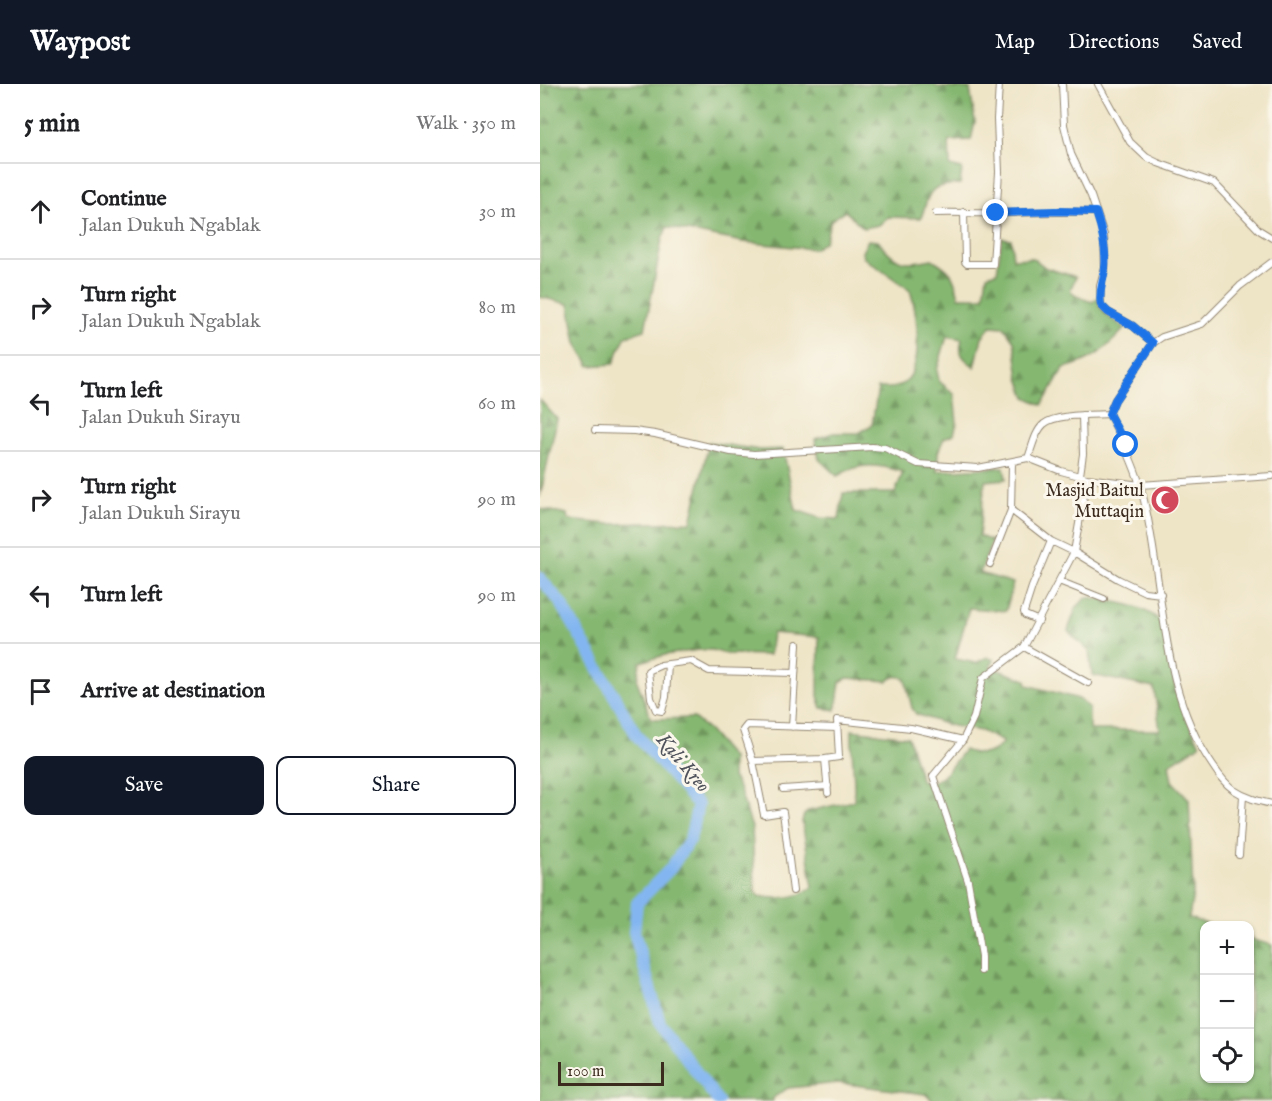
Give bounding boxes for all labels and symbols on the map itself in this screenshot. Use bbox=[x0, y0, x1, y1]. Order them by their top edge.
route end bbox=[982, 199, 1008, 225]
route start bbox=[1112, 431, 1138, 457]
place label: Masjid Baitul Muttaqin bbox=[1046, 480, 1144, 524]
mosque icon: Masjid Baitul Muttaqin bbox=[1149, 484, 1181, 516]
water label: Kali Kreo bbox=[650, 727, 715, 798]
scale bar bbox=[558, 1059, 664, 1086]

